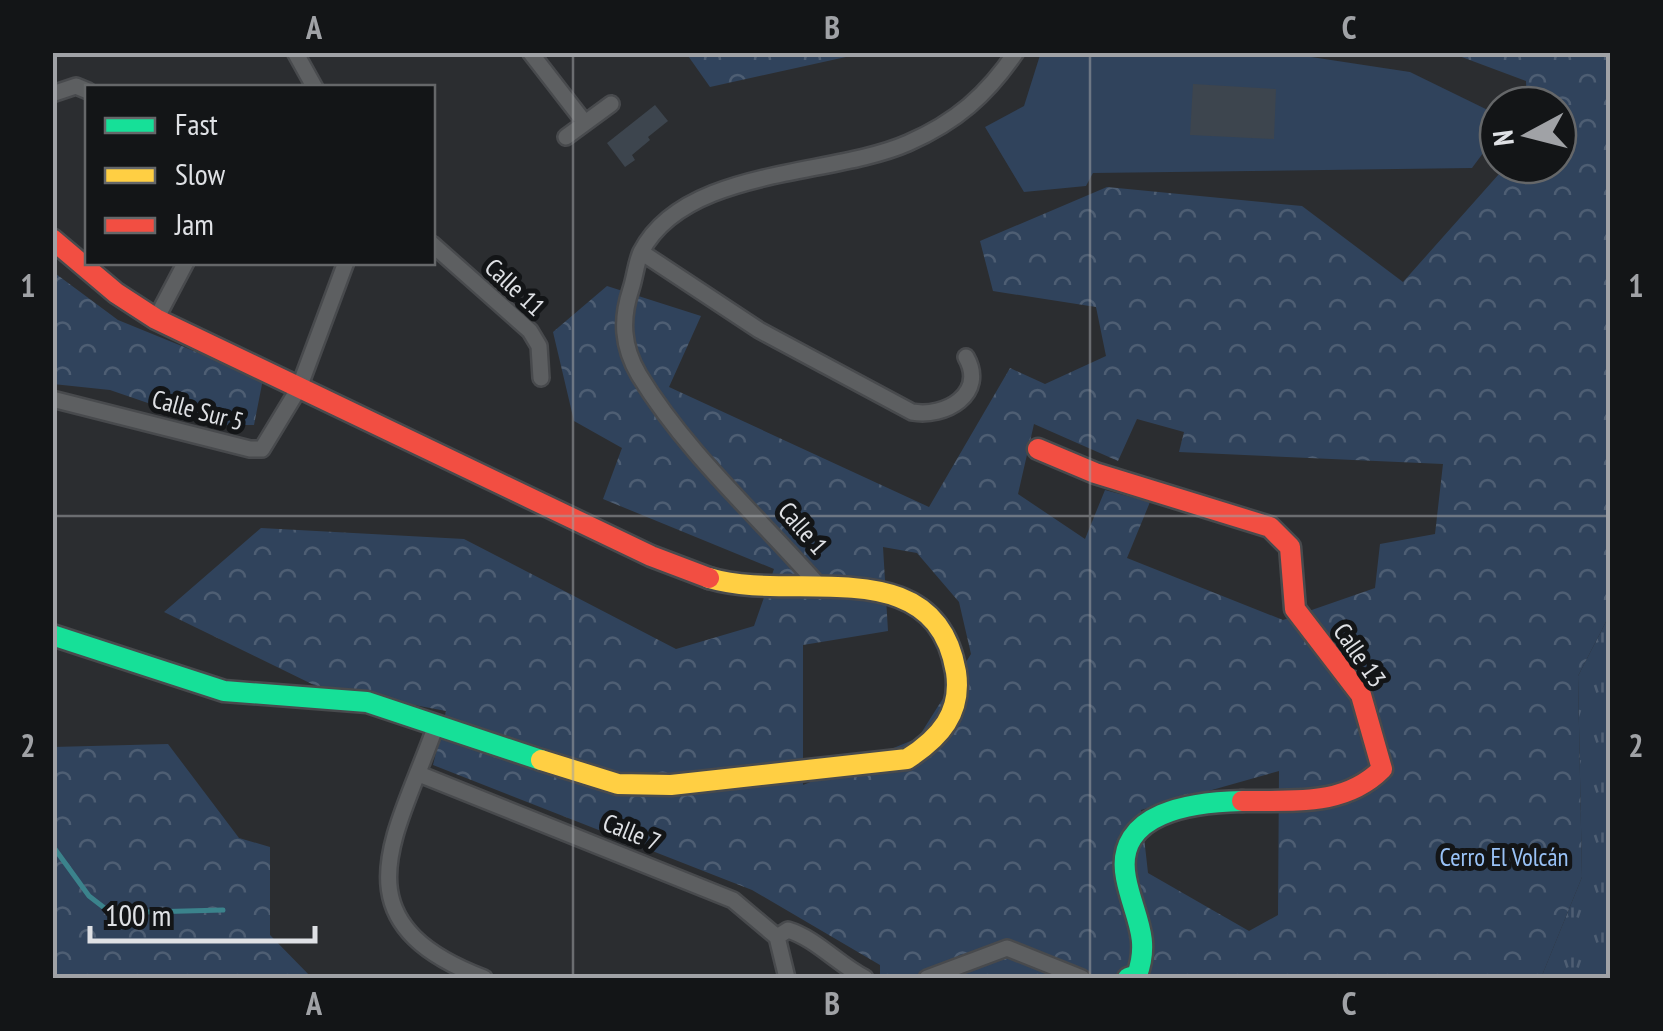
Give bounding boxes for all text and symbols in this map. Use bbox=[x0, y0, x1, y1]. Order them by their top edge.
text: A bbox=[305, 6, 323, 48]
text: B bbox=[824, 6, 840, 48]
text: C bbox=[1342, 6, 1357, 48]
legend bbox=[85, 85, 435, 265]
north arrow bbox=[1478, 85, 1578, 185]
text: Fast bbox=[175, 104, 219, 143]
text: N bbox=[1483, 128, 1522, 148]
text: Slow bbox=[175, 154, 226, 193]
text: Jam bbox=[174, 204, 214, 243]
street label: Calle 11 bbox=[478, 251, 552, 323]
text: 1 bbox=[20, 264, 36, 306]
text: 1 bbox=[1628, 264, 1644, 306]
street label: Calle Sur 5 bbox=[149, 382, 247, 438]
street label: Calle 1 bbox=[771, 495, 835, 561]
street label: Calle 13 bbox=[1327, 617, 1393, 693]
text: 2 bbox=[20, 724, 36, 766]
text: 2 bbox=[1628, 724, 1644, 766]
street label: Calle 7 bbox=[598, 806, 666, 858]
park label: Cerro El Volcán bbox=[1440, 841, 1568, 873]
scale bar bbox=[90, 881, 315, 943]
text: 100 m bbox=[105, 895, 171, 934]
text: A bbox=[305, 982, 323, 1024]
text: B bbox=[824, 982, 840, 1024]
text: C bbox=[1342, 982, 1357, 1024]

